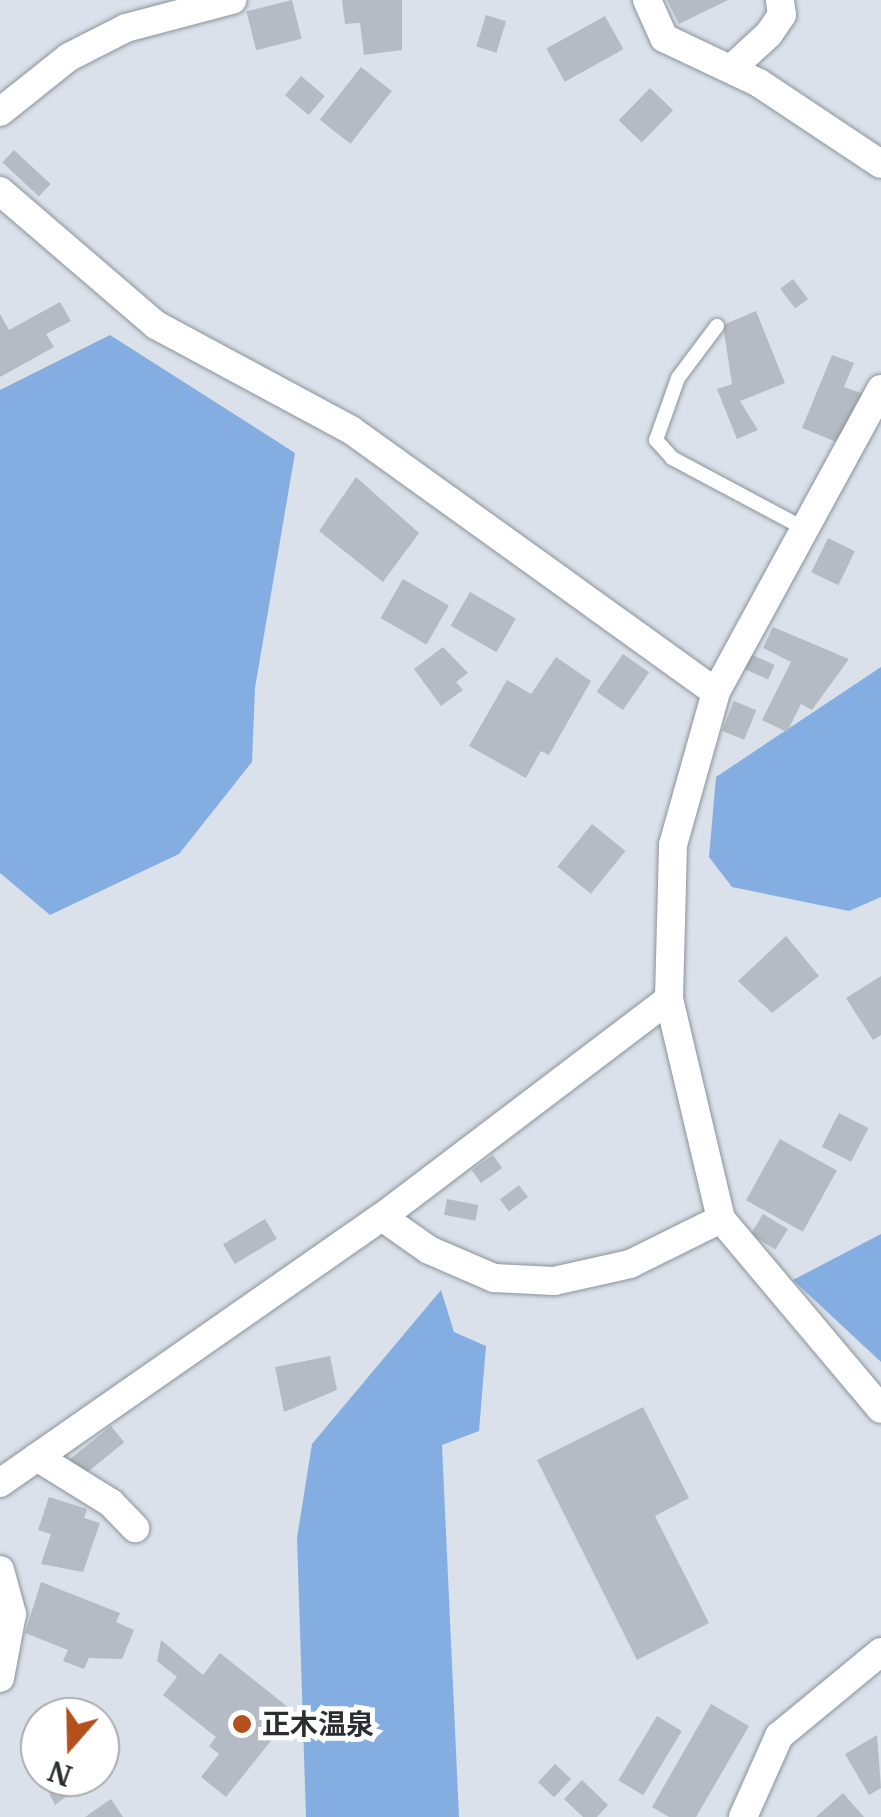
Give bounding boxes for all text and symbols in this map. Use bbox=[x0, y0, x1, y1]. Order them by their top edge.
north arrow bbox=[20, 1697, 120, 1797]
place label: 正木温泉 bbox=[262, 1707, 374, 1741]
marker: 正木温泉 bbox=[231, 1713, 253, 1735]
text: N bbox=[44, 1753, 77, 1794]

